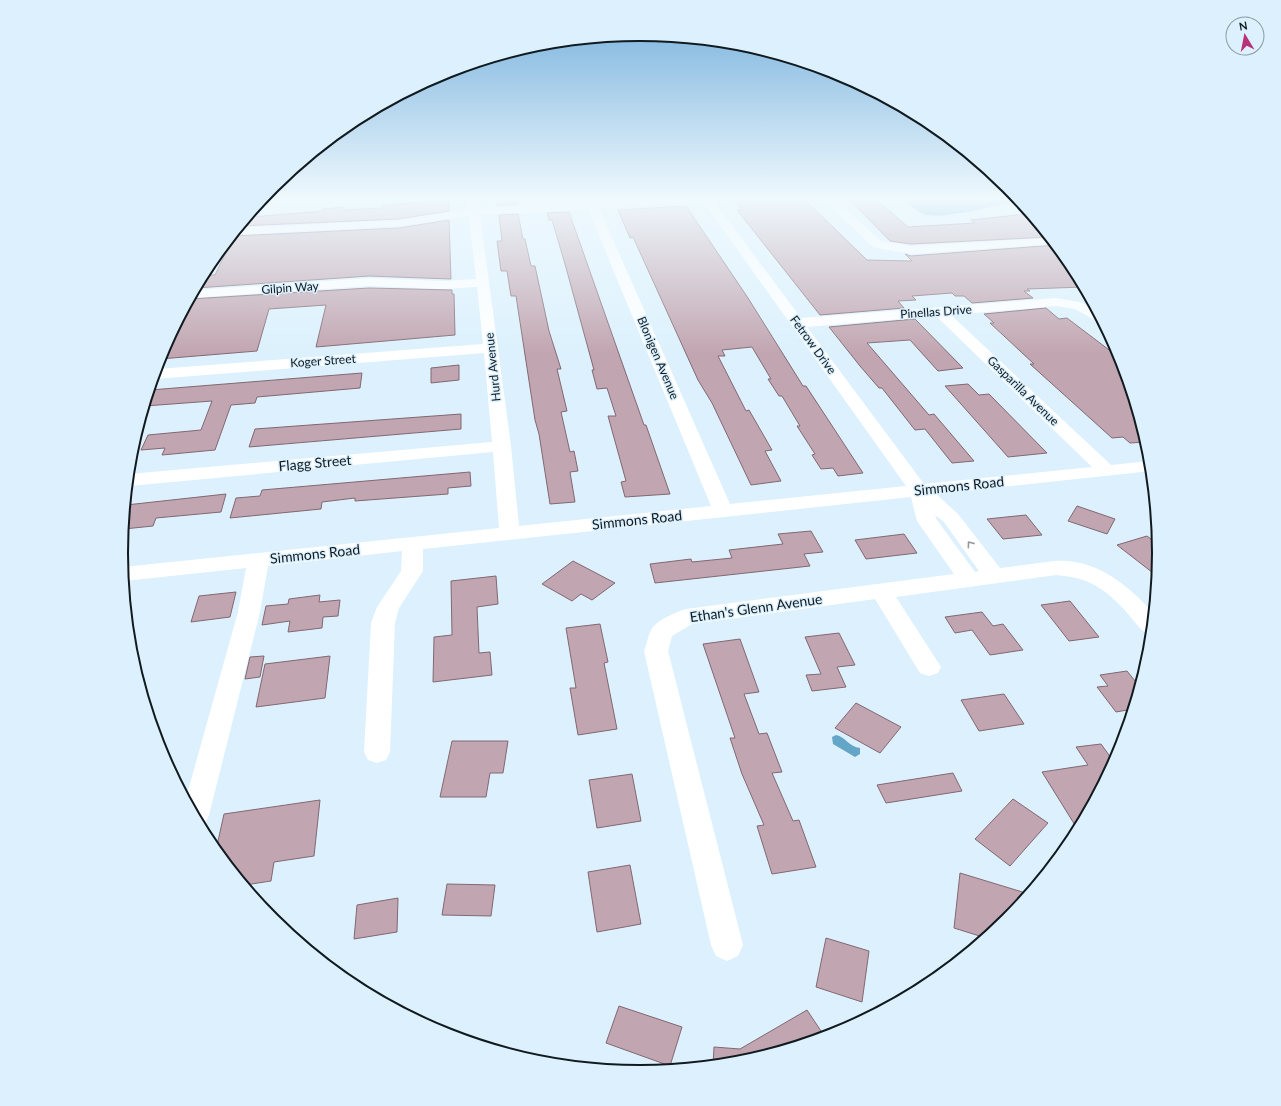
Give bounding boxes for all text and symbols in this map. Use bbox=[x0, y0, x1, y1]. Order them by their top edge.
north arrow bbox=[1225, 16, 1265, 56]
text: N bbox=[1238, 19, 1248, 33]
street label: Gilpin Way bbox=[261, 278, 320, 297]
street label: Pinellas Drive bbox=[900, 302, 972, 321]
street label: Fetrow Drive bbox=[787, 313, 840, 377]
street label: Blonigen Avenue bbox=[634, 314, 683, 401]
street label: Hurd Avenue bbox=[481, 332, 504, 402]
street label: Koger Street bbox=[290, 351, 357, 370]
street label: Gasparilla Avenue bbox=[984, 353, 1062, 429]
street label: Flagg Street bbox=[278, 451, 352, 474]
street label: Simmons Road bbox=[913, 472, 1005, 499]
street label: Simmons Road bbox=[591, 506, 683, 533]
street label: Simmons Road bbox=[269, 540, 361, 567]
one-way arrow bbox=[968, 542, 975, 549]
street label: Ethan's Glenn Avenue bbox=[689, 590, 823, 625]

